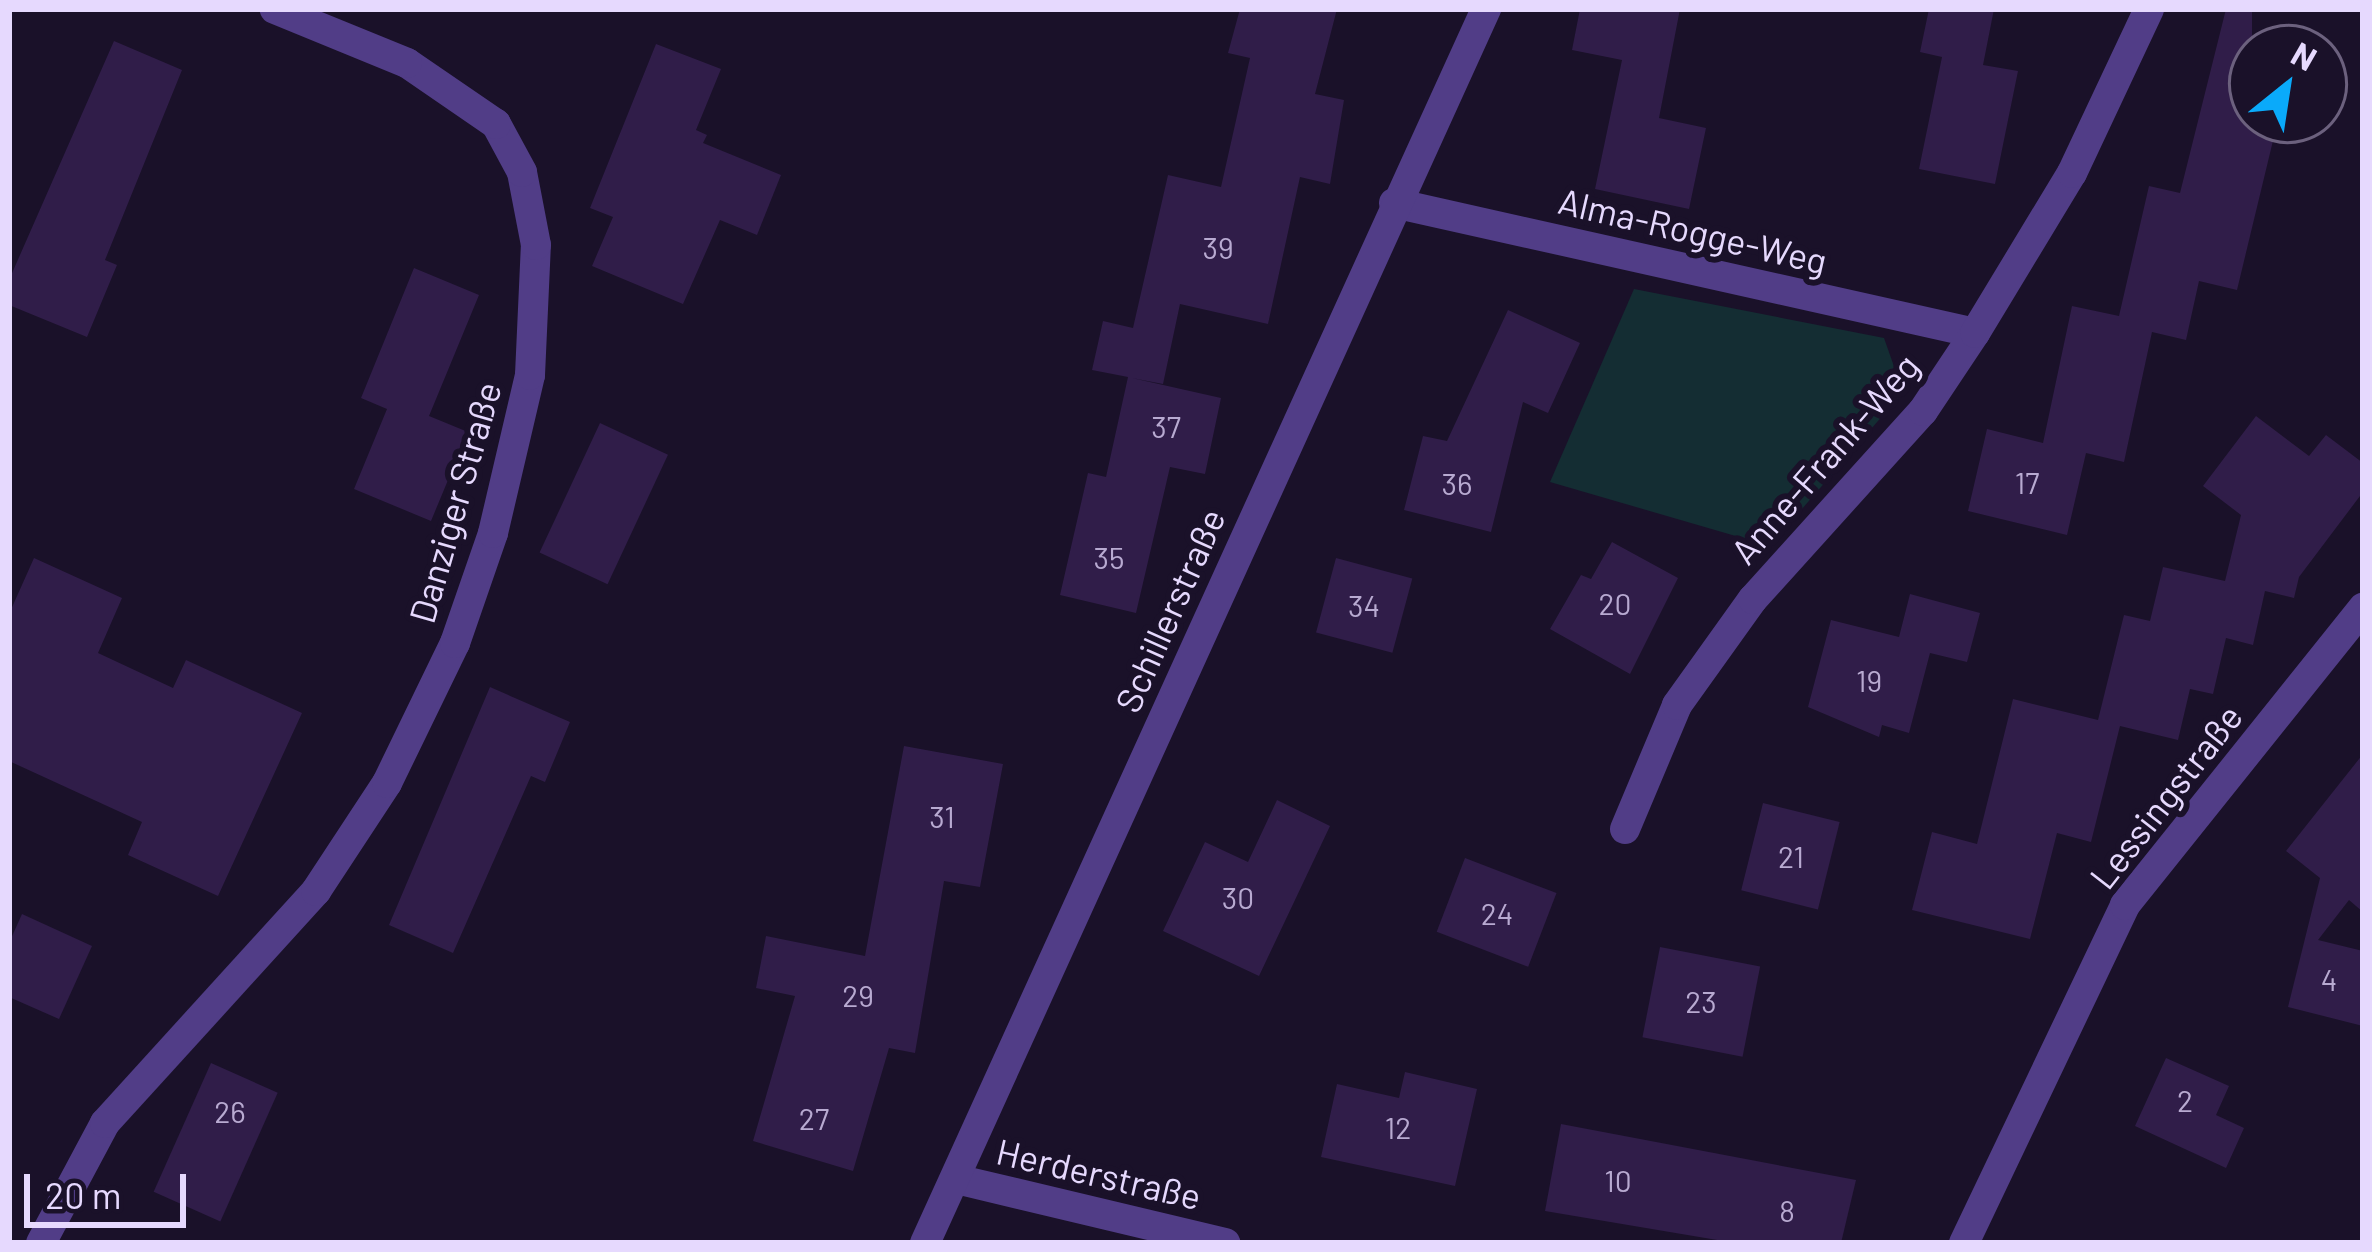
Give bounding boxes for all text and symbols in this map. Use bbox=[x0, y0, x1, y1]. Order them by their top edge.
north arrow bbox=[2228, 24, 2348, 144]
text: N bbox=[2285, 33, 2324, 78]
street label: Alma-Rogge-Weg bbox=[1555, 178, 1831, 282]
house number: 39 bbox=[1202, 229, 1234, 265]
street label: Anne-Frank-Weg bbox=[1721, 344, 1927, 572]
street label: Danziger Straße bbox=[399, 377, 509, 627]
house number: 37 bbox=[1151, 408, 1181, 444]
house number: 17 bbox=[2015, 464, 2039, 500]
house number: 36 bbox=[1442, 465, 1472, 501]
street label: Schillerstraße bbox=[1105, 502, 1233, 718]
house number: 35 bbox=[1094, 539, 1124, 575]
house number: 20 bbox=[1598, 585, 1632, 621]
house number: 34 bbox=[1348, 587, 1380, 623]
house number: 19 bbox=[1856, 662, 1882, 698]
street label: Lessingstraße bbox=[2080, 695, 2250, 897]
house number: 31 bbox=[929, 798, 955, 834]
house number: 21 bbox=[1778, 838, 1804, 874]
house number: 30 bbox=[1222, 879, 1254, 915]
house number: 24 bbox=[1481, 895, 1513, 931]
house number: 4 bbox=[2321, 961, 2337, 997]
house number: 29 bbox=[842, 977, 874, 1013]
house number: 23 bbox=[1685, 983, 1717, 1019]
house number: 2 bbox=[2177, 1082, 2193, 1118]
house number: 26 bbox=[214, 1093, 246, 1129]
house number: 27 bbox=[799, 1100, 829, 1136]
house number: 12 bbox=[1385, 1109, 1411, 1145]
street label: Herderstraße bbox=[993, 1128, 1205, 1218]
scale bar bbox=[30, 1150, 192, 1224]
house number: 10 bbox=[1604, 1162, 1632, 1198]
text: 20 m bbox=[45, 1173, 122, 1216]
house number: 8 bbox=[1779, 1192, 1795, 1228]

